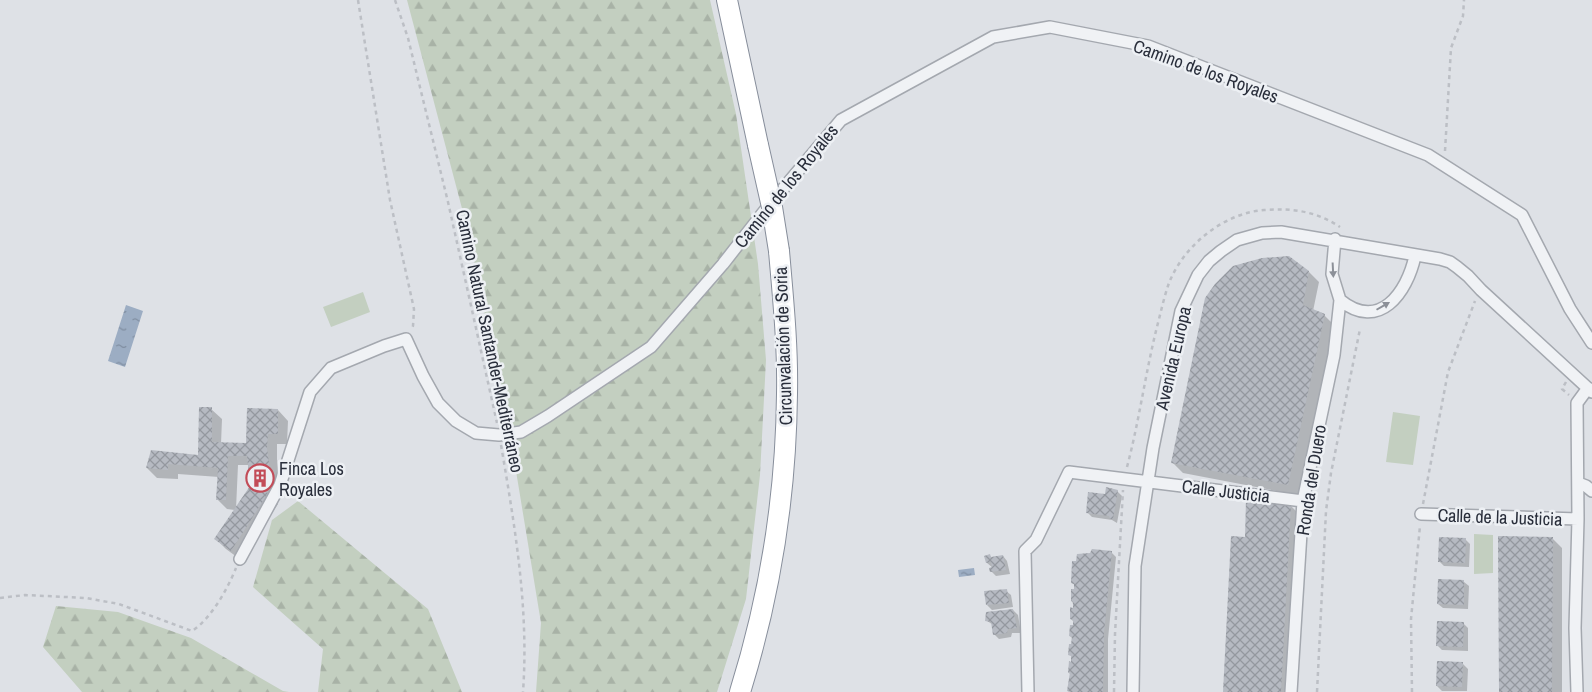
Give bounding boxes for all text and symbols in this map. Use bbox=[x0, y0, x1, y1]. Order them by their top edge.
street label: Camino de los Royales bbox=[1130, 33, 1282, 109]
street label: Camino de los Royales bbox=[728, 119, 844, 253]
street label: Camino Natural Santander-Mediterráneo bbox=[450, 207, 530, 475]
one-way arrow bbox=[1329, 262, 1337, 278]
street label: Circunvalación de Soria bbox=[768, 266, 798, 426]
one-way arrow bbox=[1376, 302, 1391, 310]
street label: Avenida Europa bbox=[1149, 304, 1197, 413]
street label: Ronda del Duero bbox=[1290, 423, 1332, 537]
place label: Finca Los Royales bbox=[279, 456, 344, 502]
building icon: Finca Los Royales bbox=[245, 463, 275, 493]
street label: Calle Justicia bbox=[1181, 473, 1271, 509]
street label: Calle de la Justicia bbox=[1437, 502, 1563, 532]

